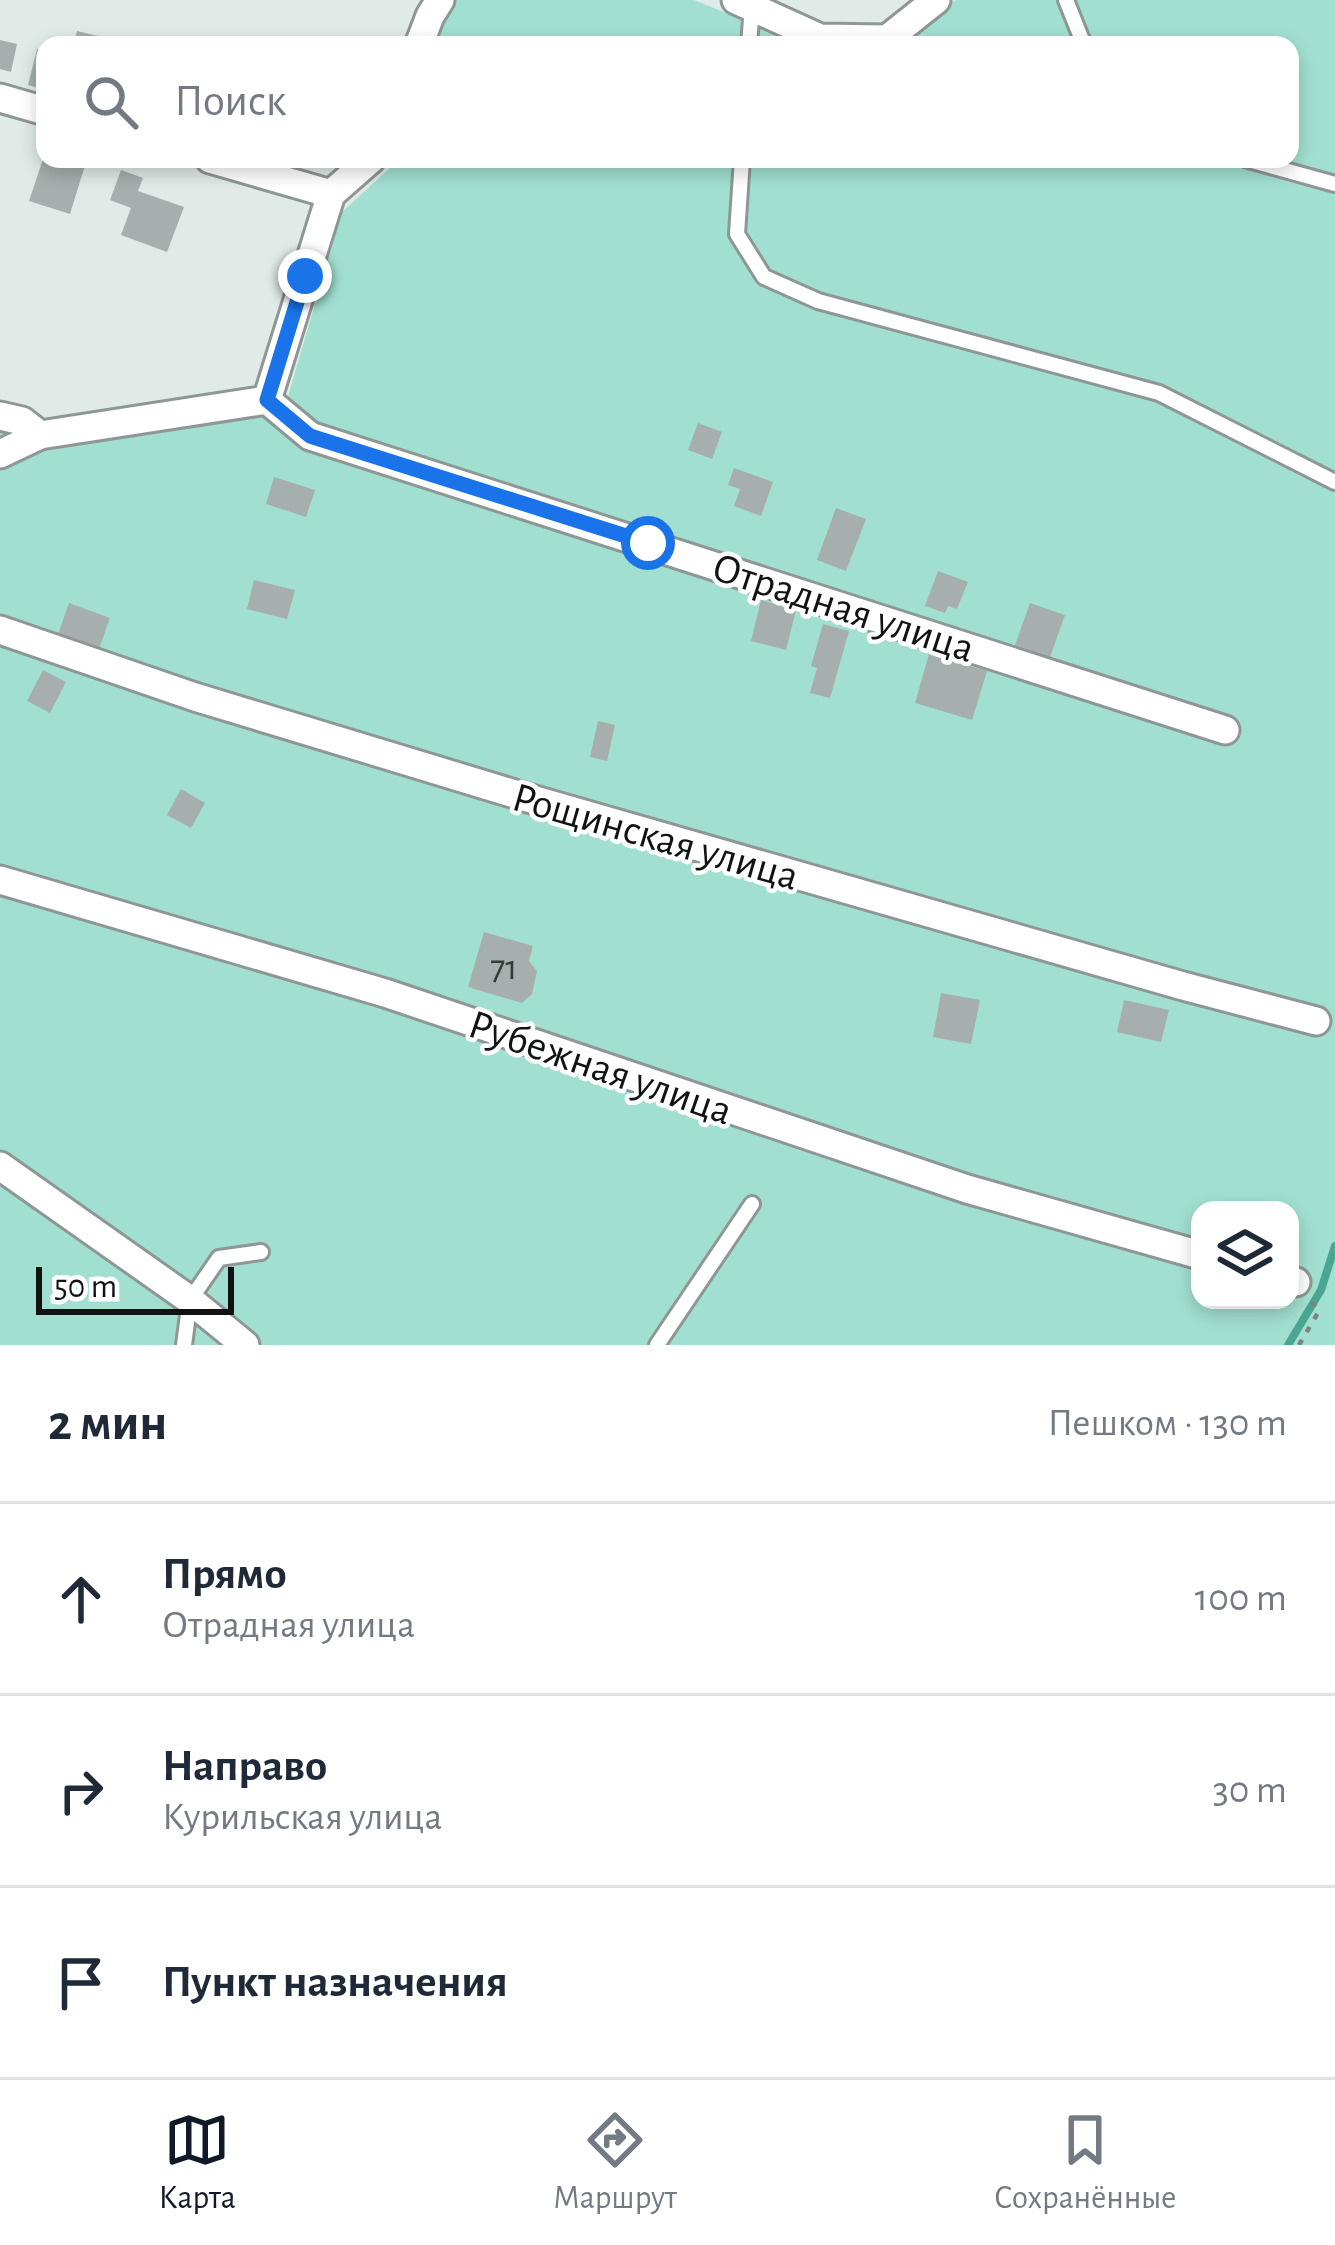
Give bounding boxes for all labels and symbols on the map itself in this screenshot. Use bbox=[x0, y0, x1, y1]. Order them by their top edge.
route end bbox=[278, 249, 332, 303]
route start bbox=[621, 516, 675, 570]
street label: Отрадная улица bbox=[707, 546, 979, 670]
street label: Рощинская улица bbox=[508, 776, 803, 898]
house number: 71 bbox=[490, 950, 518, 986]
street label: Рубежная улица bbox=[463, 1003, 737, 1133]
scale bar bbox=[36, 1261, 234, 1314]

